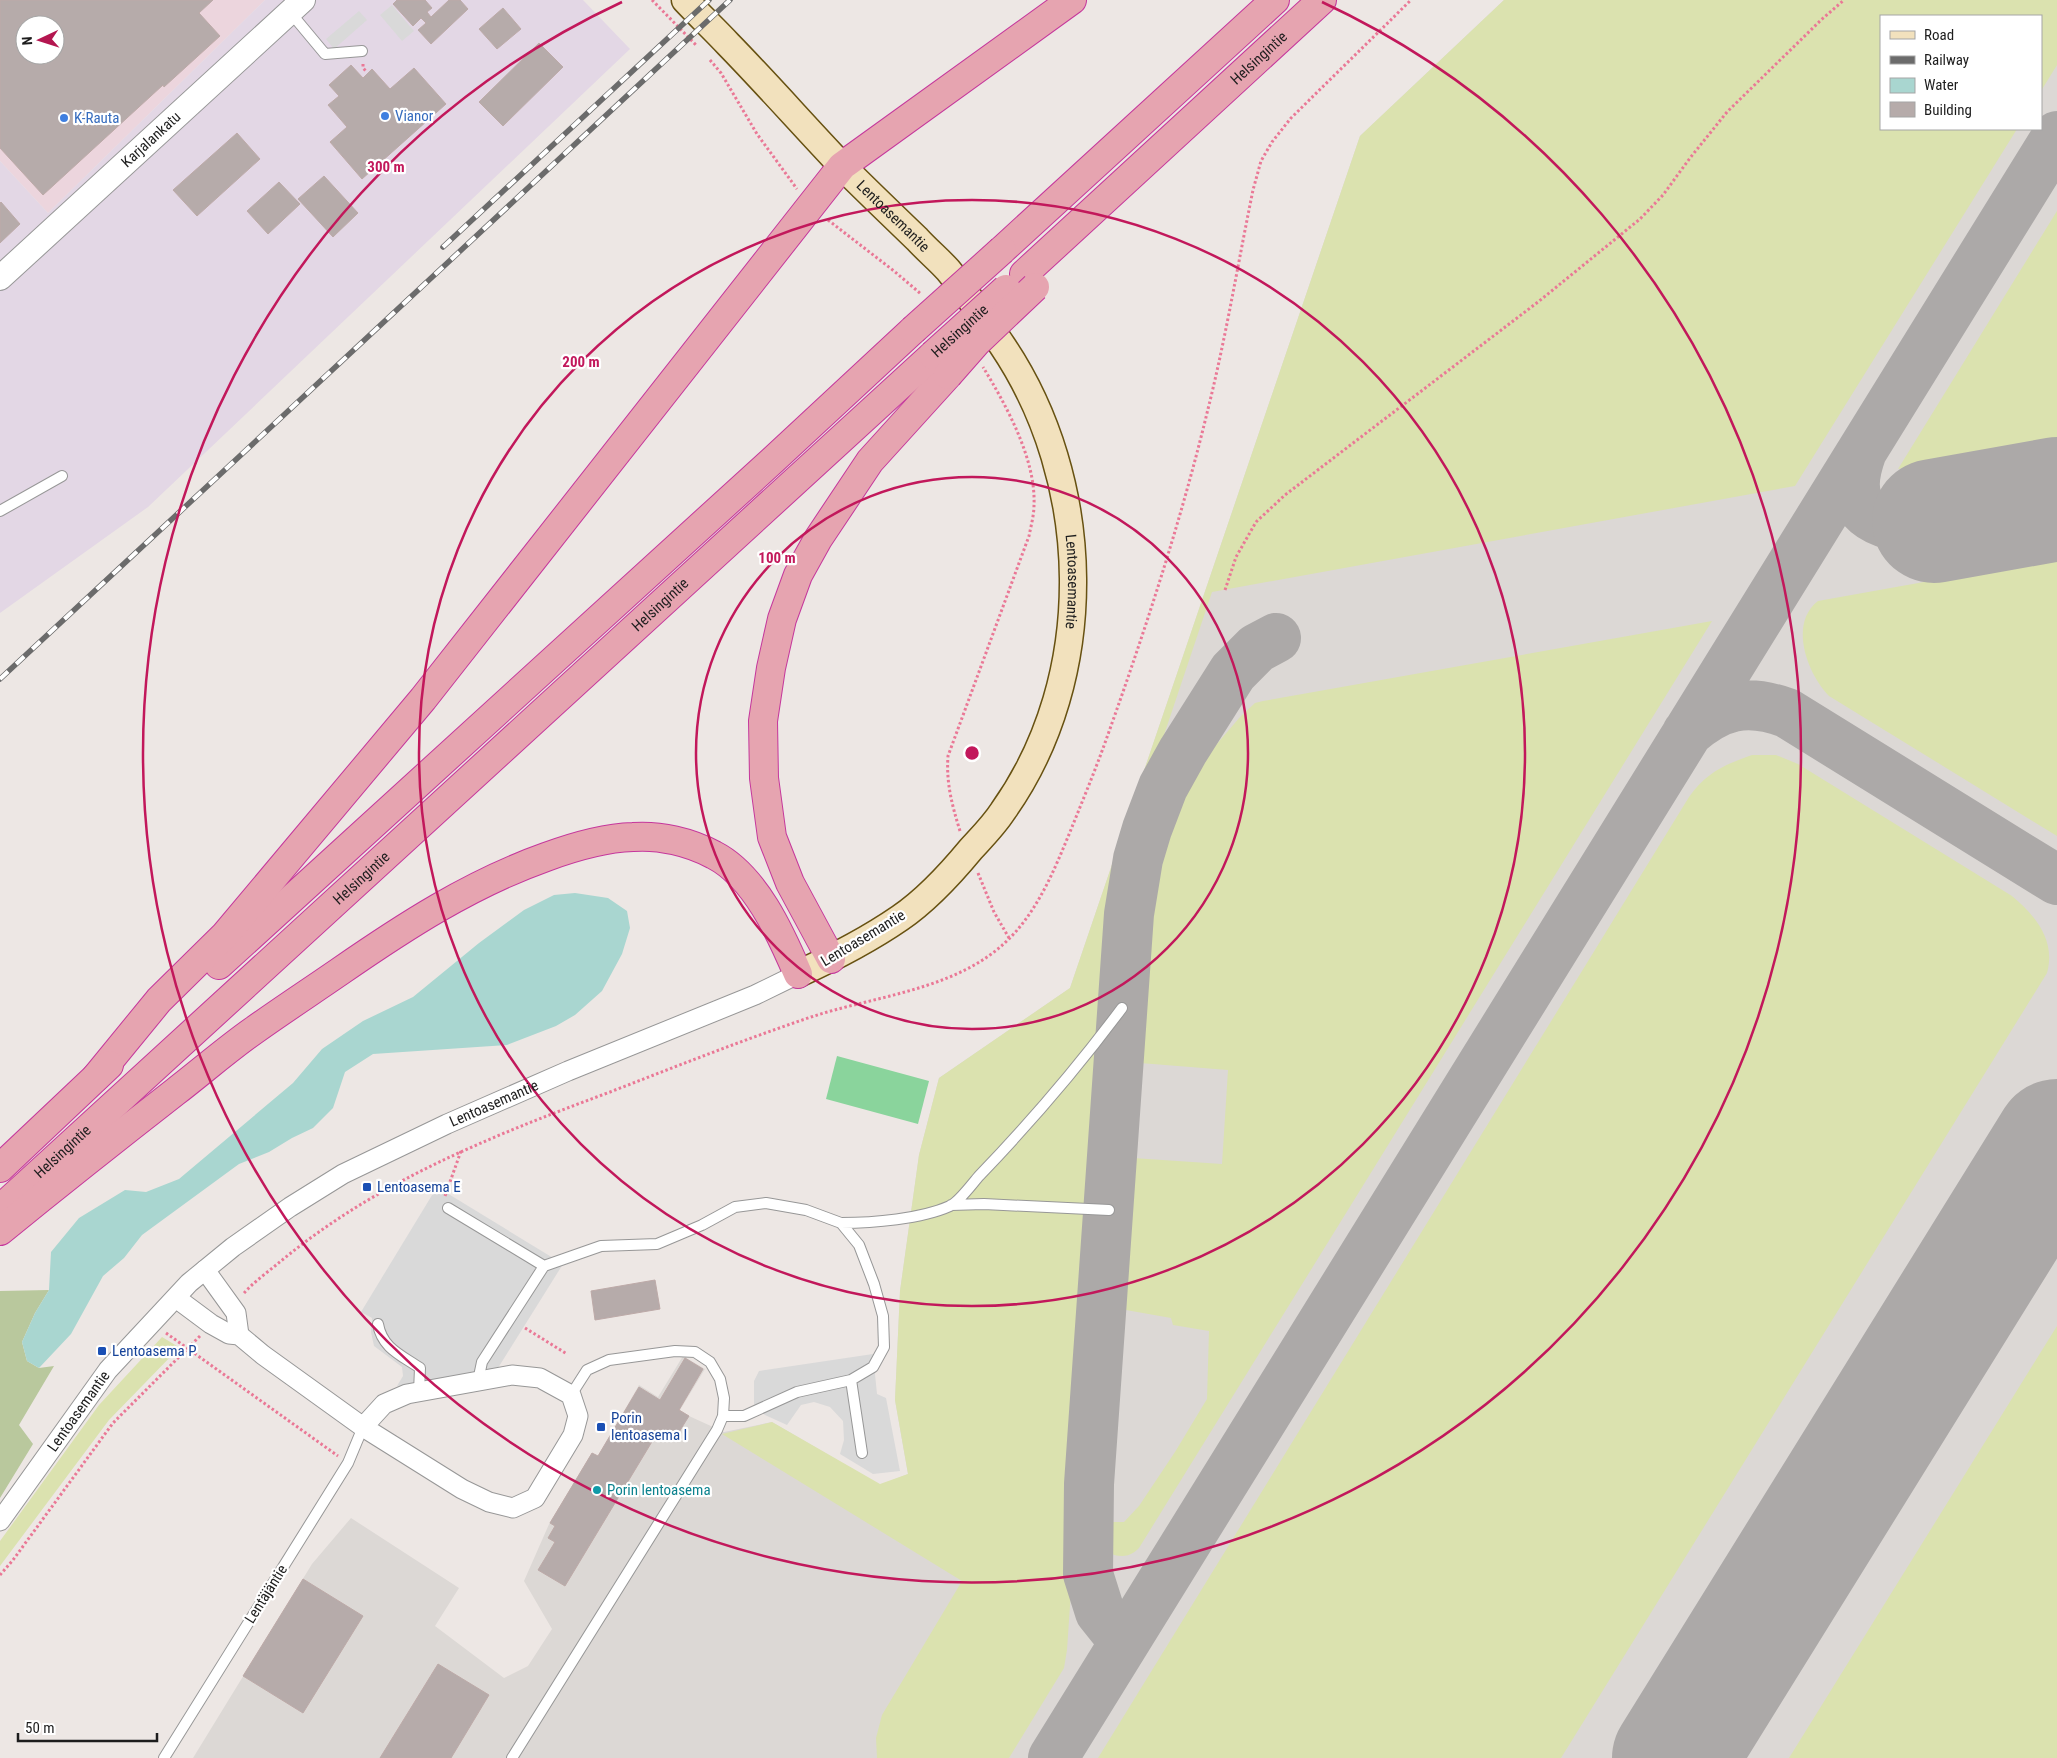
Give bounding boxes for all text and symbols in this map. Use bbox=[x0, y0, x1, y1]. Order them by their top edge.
north arrow bbox=[15, 15, 65, 65]
legend bbox=[1880, 15, 2042, 130]
text: Road bbox=[1924, 26, 1954, 44]
street label: Helsingintie bbox=[1227, 28, 1291, 89]
text: N bbox=[19, 36, 35, 46]
text: Railway bbox=[1924, 51, 1969, 69]
text: Water bbox=[1924, 76, 1959, 94]
text: Building bbox=[1924, 101, 1972, 119]
place label: Vianor bbox=[395, 107, 434, 125]
street label: Karjalankatu bbox=[118, 108, 184, 171]
place label: K-Rauta bbox=[74, 109, 119, 127]
marker: Vianor bbox=[379, 110, 391, 122]
marker: K-Rauta bbox=[58, 112, 70, 124]
text: 300 m bbox=[367, 158, 405, 176]
street label: Lentoasemantie bbox=[853, 177, 933, 256]
street label: Helsingintie bbox=[928, 301, 992, 361]
text: 200 m bbox=[562, 353, 600, 371]
street label: Lentoasemantie bbox=[1061, 533, 1082, 630]
text: 100 m bbox=[758, 549, 796, 567]
street label: Helsingintie bbox=[628, 574, 692, 635]
centre of rings bbox=[963, 744, 981, 762]
street label: Helsingintie bbox=[329, 848, 393, 909]
street label: Lentoasemantie bbox=[818, 906, 908, 970]
street label: Lentoasemantie bbox=[447, 1076, 541, 1131]
street label: Helsingintie bbox=[31, 1121, 95, 1182]
place label: Lentoasema E bbox=[377, 1178, 461, 1196]
marker: Lentoasema E bbox=[361, 1181, 373, 1193]
place label: Lentoasema P bbox=[112, 1342, 197, 1360]
marker: Lentoasema P bbox=[96, 1345, 108, 1357]
street label: Lentoasemantie bbox=[44, 1367, 113, 1455]
place label: Porin lentoasema I bbox=[611, 1409, 687, 1444]
marker: Porin lentoasema I bbox=[595, 1421, 607, 1433]
place label: Porin lentoasema bbox=[607, 1481, 711, 1499]
marker: Porin lentoasema bbox=[591, 1484, 603, 1496]
street label: Lentäjäntie bbox=[241, 1561, 291, 1627]
scale bar bbox=[18, 1710, 156, 1742]
text: 50 m bbox=[25, 1719, 55, 1737]

